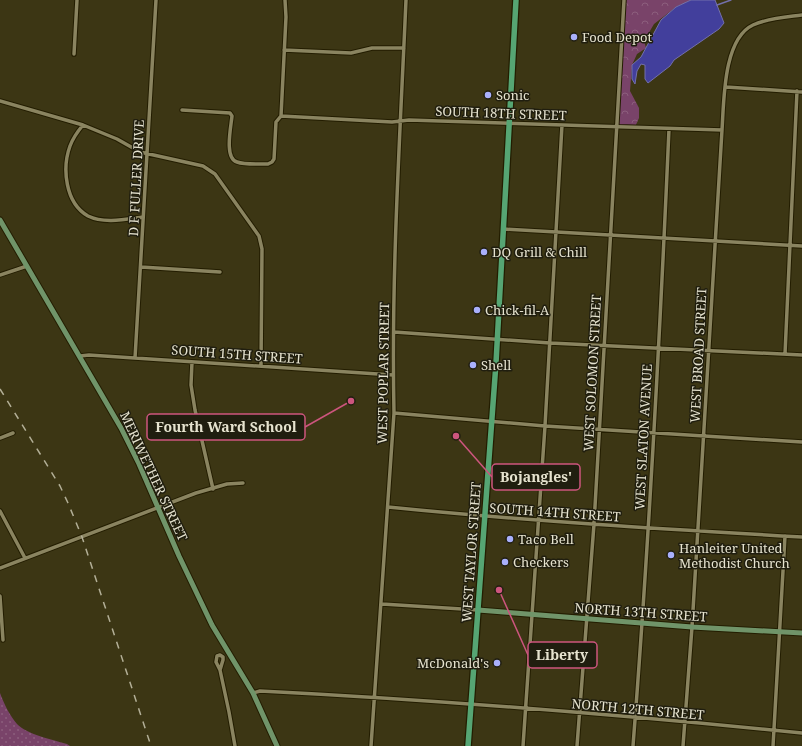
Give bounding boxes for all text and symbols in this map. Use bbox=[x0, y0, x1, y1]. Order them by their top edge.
place label: Food Depot bbox=[582, 28, 652, 46]
marker: Food Depot bbox=[569, 32, 579, 42]
place label: Sonic bbox=[496, 86, 530, 104]
marker: Sonic bbox=[483, 90, 493, 100]
street label: SOUTH 18TH STREET bbox=[435, 102, 567, 124]
street label: D F FULLER DRIVE bbox=[124, 119, 148, 237]
place label: DQ Grill & Chill bbox=[492, 243, 587, 261]
marker: DQ Grill & Chill bbox=[479, 247, 489, 257]
street label: WEST BROAD STREET bbox=[685, 287, 711, 423]
street label: WEST SOLOMON STREET bbox=[579, 294, 605, 452]
place label: Chick-fil-A bbox=[485, 301, 550, 319]
street label: WEST POPLAR STREET bbox=[373, 302, 393, 444]
marker: Chick-fil-A bbox=[472, 305, 482, 315]
street label: SOUTH 15TH STREET bbox=[171, 340, 303, 368]
place label: Shell bbox=[481, 356, 511, 374]
marker: Shell bbox=[468, 360, 478, 370]
street label: WEST SLATON AVENUE bbox=[630, 363, 656, 511]
street label: MERIWETHER STREET bbox=[116, 408, 192, 544]
callout: Fourth Ward School bbox=[147, 414, 305, 440]
text: Fourth Ward School bbox=[155, 417, 297, 436]
callout: Bojangles' bbox=[492, 464, 580, 490]
text: Bojangles' bbox=[500, 467, 572, 486]
street label: WEST TAYLOR STREET bbox=[457, 481, 485, 623]
street label: SOUTH 14TH STREET bbox=[489, 498, 621, 526]
place label: Taco Bell bbox=[518, 530, 574, 548]
marker: Taco Bell bbox=[505, 534, 515, 544]
place label: Hanleiter United Methodist Church bbox=[679, 539, 790, 572]
marker: Hanleiter United Methodist Church bbox=[666, 550, 676, 560]
place label: Checkers bbox=[513, 553, 569, 571]
marker: Checkers bbox=[500, 557, 510, 567]
street label: NORTH 13TH STREET bbox=[574, 598, 708, 626]
callout: Liberty bbox=[528, 642, 597, 668]
text: Liberty bbox=[536, 645, 589, 664]
place label: McDonald's bbox=[417, 654, 489, 672]
marker: McDonald's bbox=[492, 658, 502, 668]
street label: NORTH 12TH STREET bbox=[571, 694, 705, 724]

